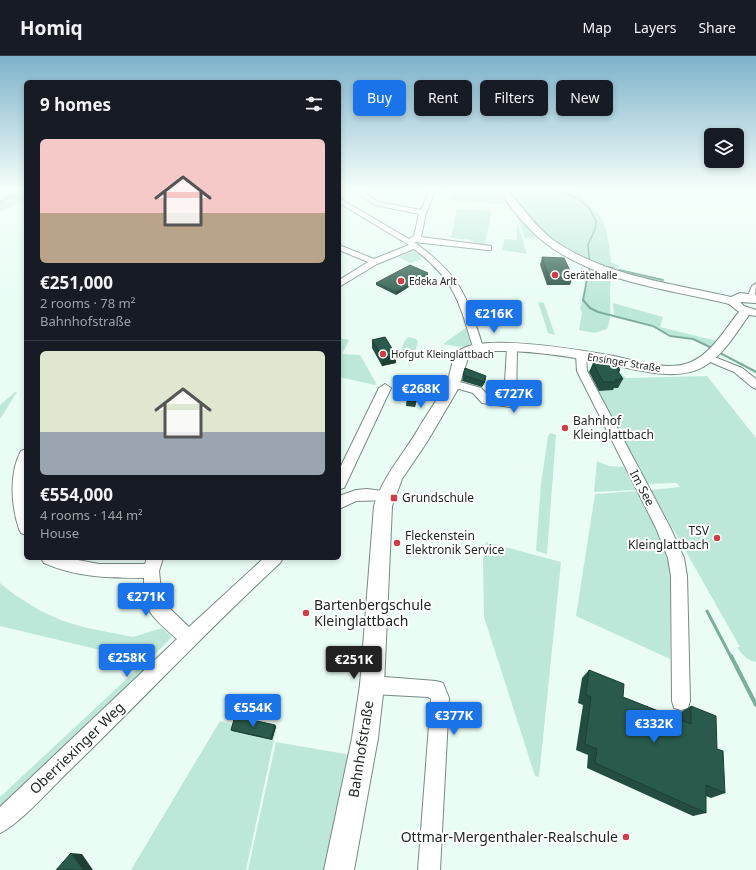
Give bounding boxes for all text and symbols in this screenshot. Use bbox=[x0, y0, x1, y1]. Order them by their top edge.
text: Homiq bbox=[20, 15, 83, 41]
text: Map bbox=[583, 18, 612, 37]
text: Layers bbox=[634, 18, 676, 37]
text: Share bbox=[698, 18, 736, 37]
chip: Buy bbox=[353, 80, 406, 116]
chip: Rent bbox=[414, 80, 472, 116]
chip: Filters bbox=[480, 80, 548, 116]
chip: New bbox=[556, 80, 613, 116]
text: 9 homes bbox=[40, 93, 111, 116]
icon: filters bbox=[303, 93, 325, 115]
map controls bbox=[704, 128, 744, 168]
button: layers bbox=[704, 128, 744, 168]
icon: home bbox=[147, 165, 219, 237]
place label: Gerätehalle bbox=[563, 268, 618, 282]
marker: Gerätehalle bbox=[550, 270, 560, 280]
text: €251,000 bbox=[40, 271, 113, 294]
place label: Edeka Arlt bbox=[409, 274, 457, 288]
marker: Edeka Arlt bbox=[396, 276, 406, 286]
text: 2 rooms · 78 m² bbox=[40, 294, 135, 312]
pin: €216K bbox=[466, 300, 522, 334]
text: €216K bbox=[475, 304, 513, 322]
text: Bahnhofstraße bbox=[40, 312, 131, 330]
place label: Hofgut Kleinglattbach bbox=[391, 347, 494, 361]
marker: Hofgut Kleinglattbach bbox=[378, 349, 388, 359]
street label: Ensinger Straße bbox=[586, 349, 662, 375]
pin: €268K bbox=[393, 375, 449, 409]
icon: home bbox=[147, 377, 219, 449]
text: €268K bbox=[402, 379, 440, 397]
pin: €727K bbox=[486, 380, 542, 414]
text: €727K bbox=[495, 384, 533, 402]
place label: Bahnhof Kleinglattbach bbox=[573, 412, 654, 443]
marker: Bahnhof Kleinglattbach bbox=[560, 423, 570, 433]
street label: Im See bbox=[626, 467, 659, 509]
text: €554,000 bbox=[40, 483, 113, 506]
place label: Grundschule bbox=[402, 489, 474, 506]
marker: Grundschule bbox=[389, 493, 399, 503]
text: 4 rooms · 144 m² bbox=[40, 506, 143, 524]
place label: TSV Kleinglattbach bbox=[628, 522, 710, 553]
text: House bbox=[40, 524, 79, 542]
place label: Fleckenstein Elektronik Service bbox=[405, 527, 505, 558]
marker: TSV Kleinglattbach bbox=[712, 533, 722, 543]
marker: Fleckenstein Elektronik Service bbox=[392, 538, 402, 548]
pin: €271K bbox=[118, 583, 174, 617]
text: €271K bbox=[127, 587, 165, 605]
place label: Bartenbergschule Kleinglattbach bbox=[314, 595, 431, 630]
marker: Bartenbergschule Kleinglattbach bbox=[301, 608, 311, 618]
pin: €258K bbox=[99, 644, 155, 678]
pin: €251K bbox=[326, 646, 382, 680]
text: €258K bbox=[108, 648, 146, 666]
text: €251K bbox=[335, 650, 373, 668]
pin: €554K bbox=[225, 694, 281, 728]
street label: Oberriexinger Weg bbox=[25, 697, 128, 798]
text: €554K bbox=[234, 698, 272, 716]
street label: Bahnhofstraße bbox=[343, 699, 378, 799]
pin: €377K bbox=[426, 702, 482, 736]
text: €377K bbox=[435, 706, 473, 724]
pin: €332K bbox=[626, 710, 682, 744]
text: €332K bbox=[635, 714, 673, 732]
place label: Ottmar-Mergenthaler-Realschule bbox=[401, 827, 618, 846]
marker: Ottmar-Mergenthaler-Realschule bbox=[621, 832, 631, 842]

